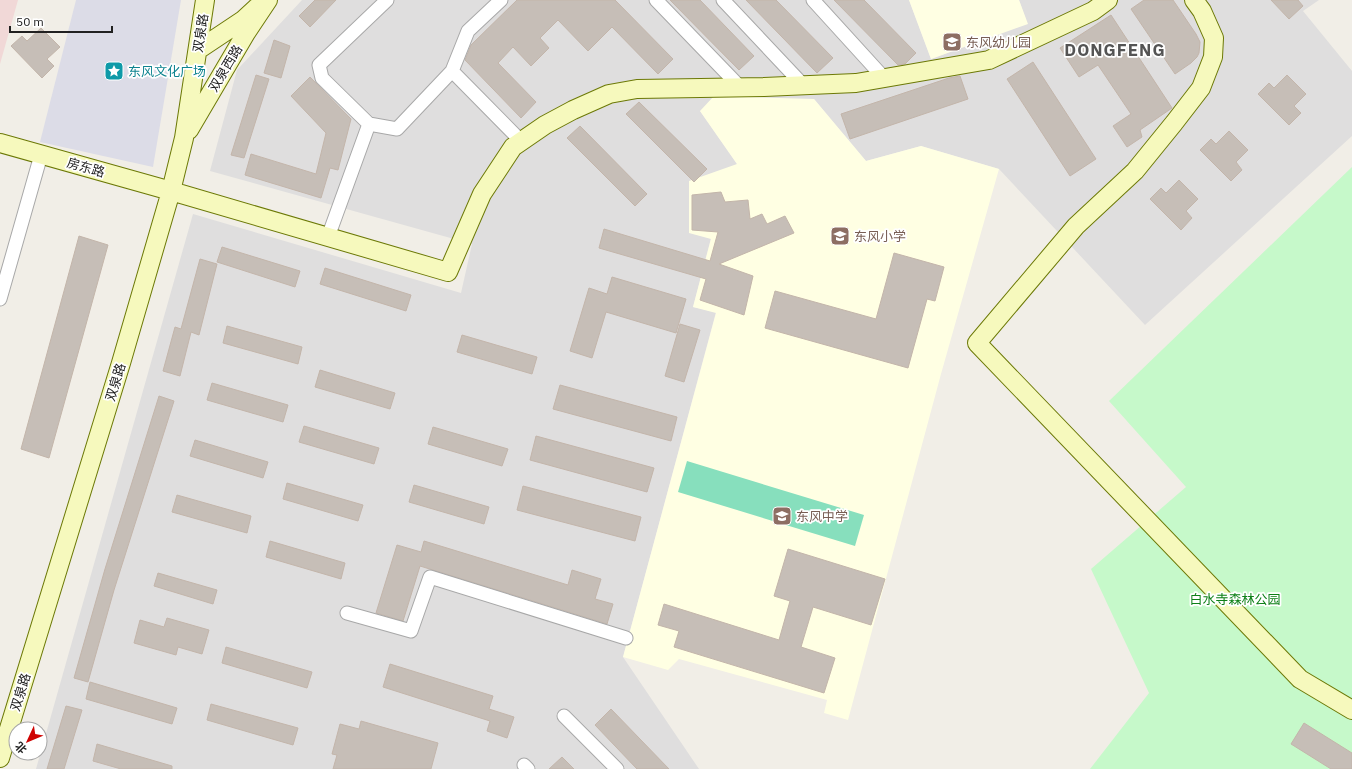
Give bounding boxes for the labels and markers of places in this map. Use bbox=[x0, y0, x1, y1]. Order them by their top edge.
school or university icon: 东风幼儿园 bbox=[941, 31, 963, 53]
place label: 东风幼儿园 bbox=[966, 34, 1031, 51]
place icon: 东风文化广场 bbox=[103, 60, 125, 82]
place label: 东风文化广场 bbox=[128, 63, 206, 80]
school or university icon: 东风小学 bbox=[829, 225, 851, 247]
place label: 东风小学 bbox=[854, 228, 906, 245]
school or university icon: 东风中学 bbox=[771, 505, 793, 527]
place label: 东风中学 bbox=[796, 508, 848, 525]

